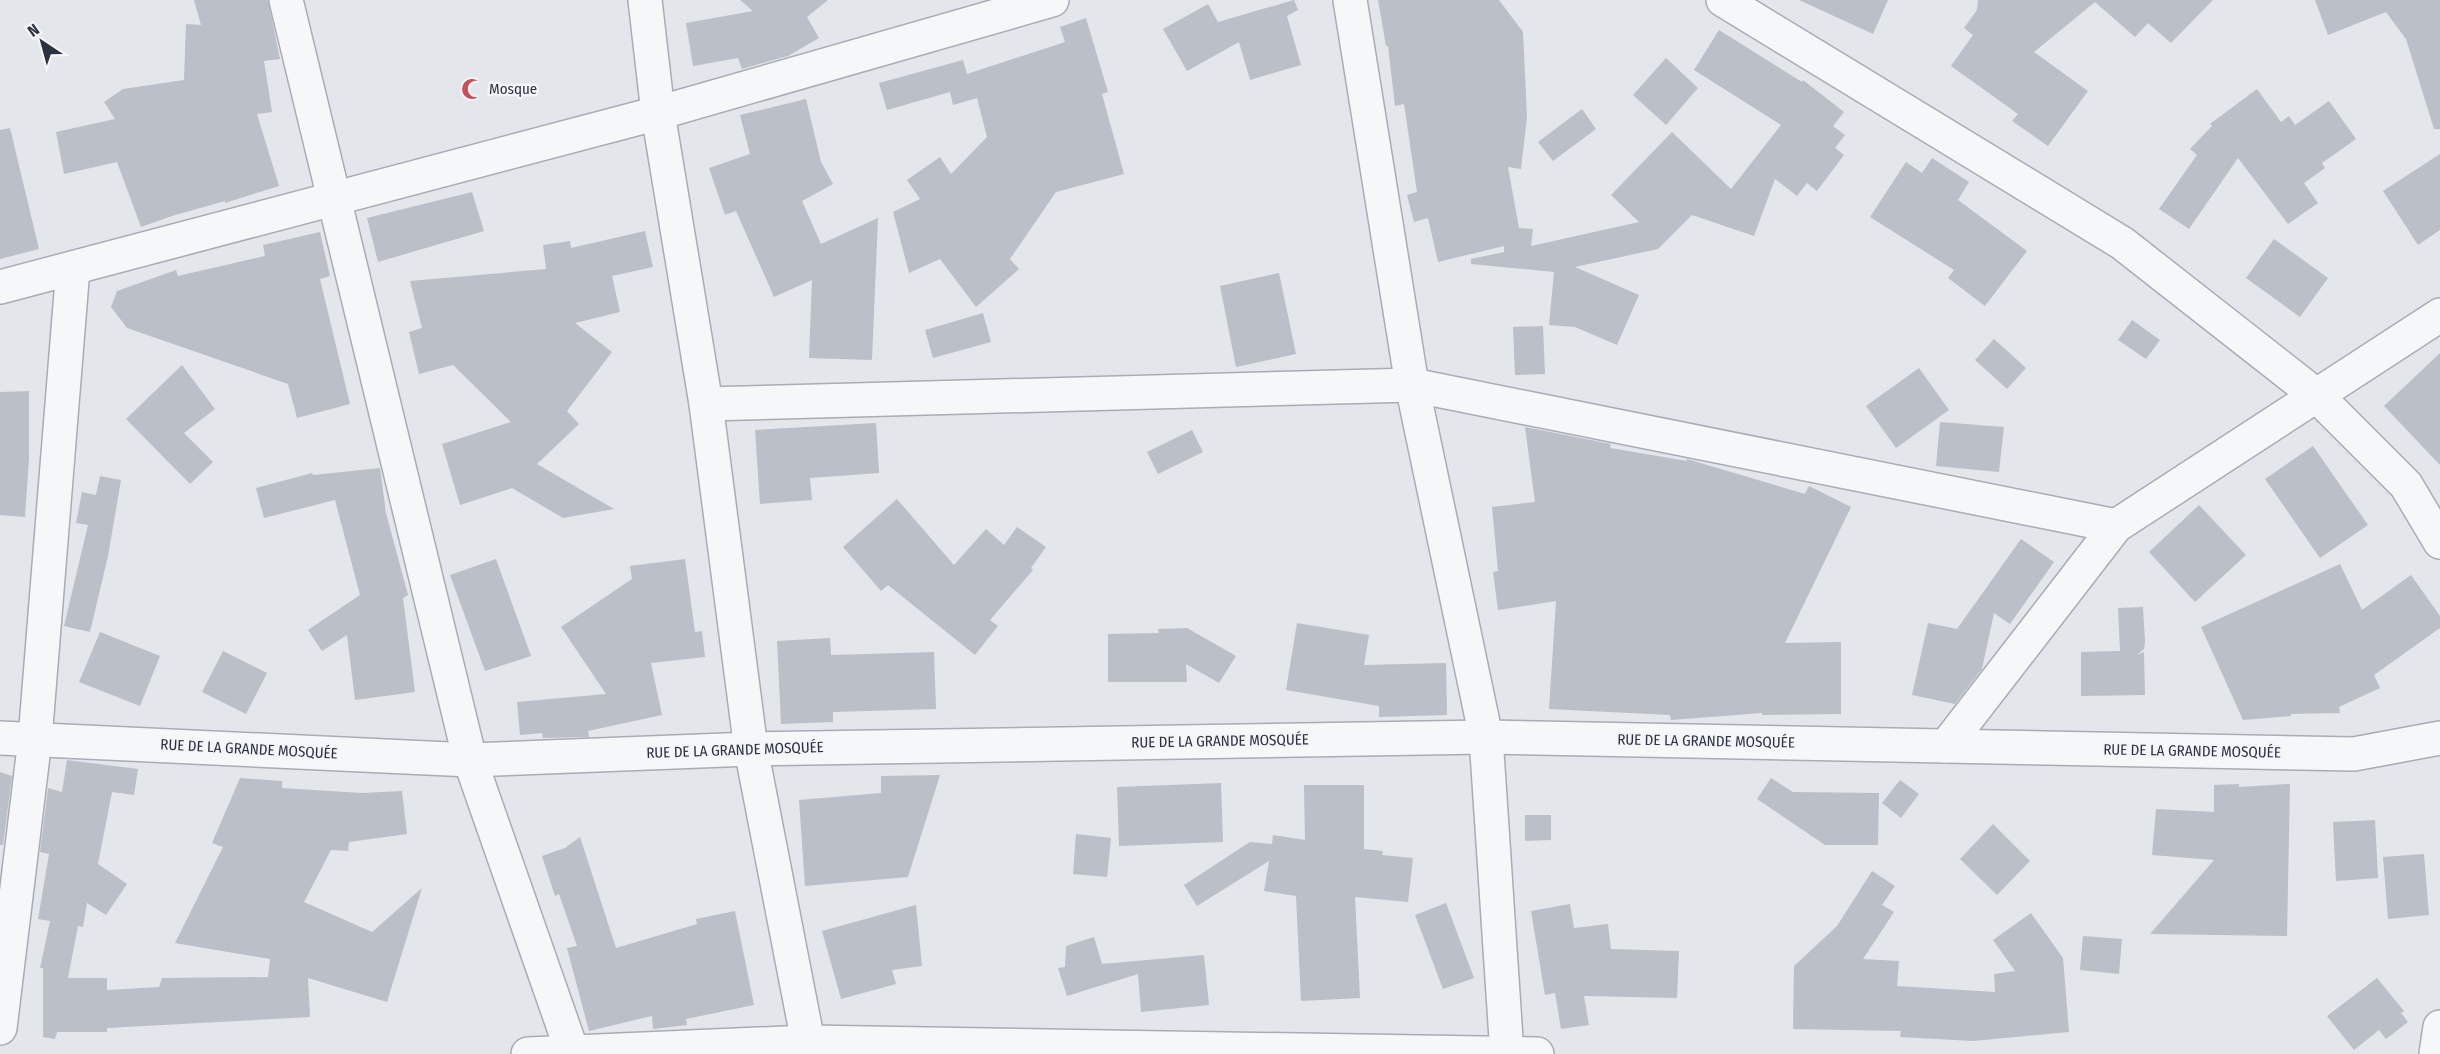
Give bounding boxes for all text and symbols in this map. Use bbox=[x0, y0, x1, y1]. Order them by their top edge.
north arrow bbox=[12, 12, 72, 72]
text: N bbox=[24, 20, 43, 41]
mosque icon: Mosque bbox=[460, 77, 484, 101]
place label: Mosque bbox=[489, 80, 537, 98]
street label: RUE DE LA GRANDE MOSQUÉE bbox=[1131, 730, 1309, 752]
street label: RUE DE LA GRANDE MOSQUÉE bbox=[1617, 730, 1795, 752]
street label: RUE DE LA GRANDE MOSQUÉE bbox=[160, 735, 338, 763]
street label: RUE DE LA GRANDE MOSQUÉE bbox=[646, 738, 824, 762]
street label: RUE DE LA GRANDE MOSQUÉE bbox=[2103, 740, 2281, 762]

